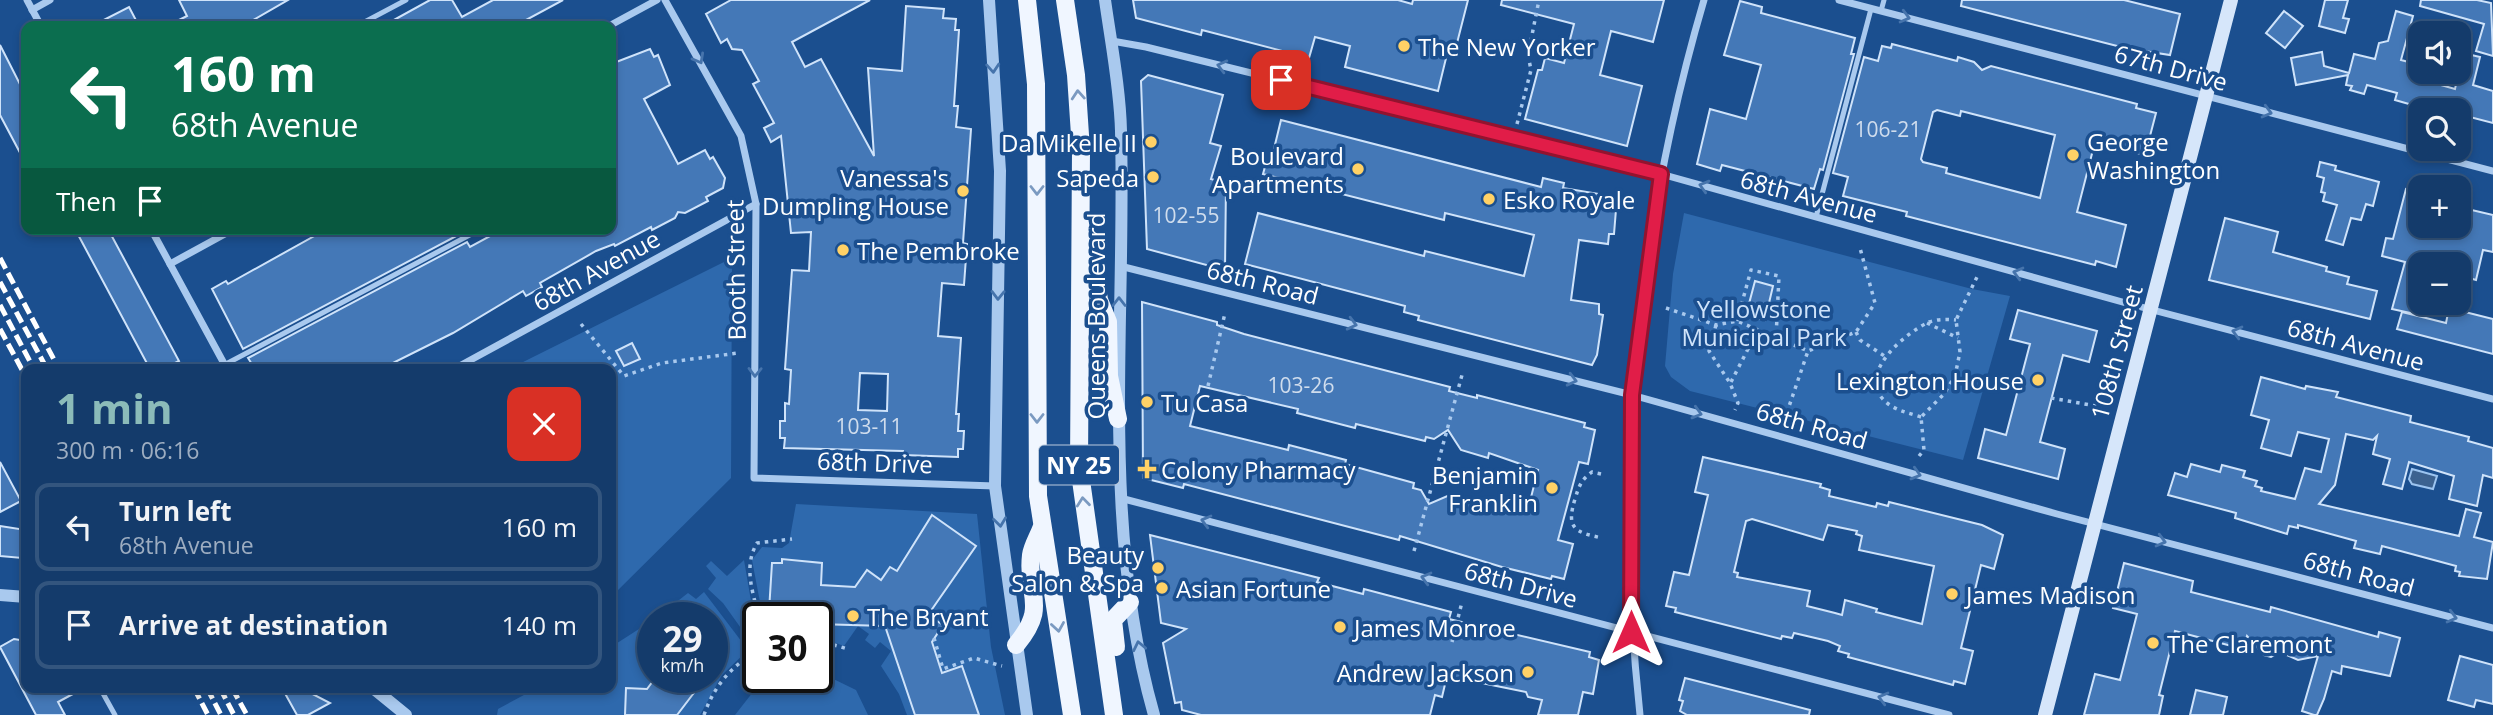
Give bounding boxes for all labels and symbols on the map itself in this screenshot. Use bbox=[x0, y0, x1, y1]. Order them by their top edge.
one-way arrow bbox=[1899, 9, 1911, 23]
place label: The New Yorker bbox=[1418, 30, 1596, 63]
street label: 67th Drive bbox=[2111, 36, 2231, 98]
marker: The New Yorker bbox=[1396, 38, 1412, 54]
pin bbox=[1251, 50, 1311, 110]
one-way arrow bbox=[691, 52, 704, 65]
one-way arrow bbox=[1216, 60, 1228, 74]
one-way arrow bbox=[985, 63, 1000, 74]
one-way arrow bbox=[1071, 89, 1086, 100]
one-way arrow bbox=[2261, 104, 2273, 118]
house number: 106-21 bbox=[1855, 115, 1921, 143]
place label: George Washington bbox=[2087, 125, 2220, 186]
place label: Da Mikelle II bbox=[1001, 126, 1137, 159]
marker: Da Mikelle II bbox=[1143, 134, 1159, 150]
place label: Boulevard Apartments bbox=[1212, 139, 1344, 200]
marker: George Washington bbox=[2065, 147, 2081, 163]
place label: Vanessa's Dumpling House bbox=[762, 161, 949, 222]
place label: Sapeda bbox=[1056, 161, 1139, 194]
marker: Boulevard Apartments bbox=[1350, 161, 1366, 177]
street label: 68th Avenue bbox=[1737, 162, 1881, 230]
marker: Sapeda bbox=[1145, 169, 1161, 185]
one-way arrow bbox=[1698, 180, 1710, 195]
marker: Vanessa's Dumpling House bbox=[955, 183, 971, 199]
place label: Esko Royale bbox=[1503, 183, 1635, 216]
one-way arrow bbox=[1029, 185, 1045, 196]
marker: Esko Royale bbox=[1481, 191, 1497, 207]
street label: Booth Street bbox=[717, 199, 753, 341]
house number: 102-55 bbox=[1153, 201, 1219, 229]
street label: Queens Boulevard bbox=[1079, 213, 1112, 419]
street label: 68th Avenue bbox=[527, 222, 665, 318]
place label: The Pembroke bbox=[857, 234, 1020, 267]
marker: The Pembroke bbox=[835, 242, 851, 258]
street label: 68th Road bbox=[1204, 252, 1322, 312]
one-way arrow bbox=[2012, 267, 2024, 281]
street label: 108th Street bbox=[2082, 281, 2150, 423]
one-way arrow bbox=[990, 291, 1006, 301]
park label: Yellowstone Municipal Park bbox=[1681, 292, 1847, 353]
one-way arrow bbox=[1111, 296, 1127, 307]
street label: 68th Avenue bbox=[2284, 310, 2428, 378]
one-way arrow bbox=[1346, 316, 1358, 330]
one-way arrow bbox=[2231, 326, 2243, 340]
place label: Lexington House bbox=[1836, 364, 2024, 397]
one-way arrow bbox=[747, 368, 763, 378]
house number: 103-26 bbox=[1268, 371, 1334, 399]
one-way arrow bbox=[1566, 372, 1578, 386]
marker: Lexington House bbox=[2030, 372, 2046, 388]
place label: Tu Casa bbox=[1161, 386, 1248, 419]
street label: 68th Road bbox=[1753, 393, 1871, 457]
marker: Tu Casa bbox=[1139, 394, 1155, 410]
one-way arrow bbox=[1691, 405, 1703, 419]
house number: 103-11 bbox=[836, 412, 902, 440]
one-way arrow bbox=[1029, 413, 1045, 423]
street label: 68th Drive bbox=[817, 443, 933, 481]
road number: NY 25 bbox=[1039, 446, 1119, 485]
place label: Colony Pharmacy bbox=[1161, 453, 1356, 486]
place label: Benjamin Franklin bbox=[1432, 458, 1538, 519]
marker: Colony Pharmacy bbox=[1139, 461, 1155, 477]
one-way arrow bbox=[1910, 466, 1922, 481]
marker: Benjamin Franklin bbox=[1544, 480, 1560, 496]
one-way arrow bbox=[1076, 496, 1091, 508]
one-way arrow bbox=[1200, 514, 1212, 529]
one-way arrow bbox=[992, 517, 1007, 528]
one-way arrow bbox=[2155, 533, 2167, 547]
place label: Beauty Salon & Spa bbox=[1011, 538, 1145, 599]
street label: 68th Road bbox=[2300, 542, 2418, 604]
street label: 68th Drive bbox=[1461, 553, 1581, 615]
marker: Beauty Salon & Spa bbox=[1150, 560, 1166, 576]
place label: Asian Fortune bbox=[1176, 572, 1331, 605]
one-way arrow bbox=[1420, 572, 1432, 587]
place label: James Madison bbox=[1964, 578, 2135, 611]
marker: Asian Fortune bbox=[1154, 580, 1170, 596]
marker: James Madison bbox=[1944, 586, 1960, 602]
position arrow bbox=[1594, 595, 1668, 669]
place label: The Bryant bbox=[867, 600, 989, 633]
speed limit sign: 30 bbox=[742, 602, 833, 693]
marker: The Bryant bbox=[845, 608, 861, 624]
one-way arrow bbox=[2446, 609, 2458, 623]
place label: James Monroe bbox=[1352, 611, 1516, 644]
marker: James Monroe bbox=[1332, 619, 1348, 635]
one-way arrow bbox=[1050, 621, 1065, 633]
place label: The Claremont bbox=[2167, 627, 2332, 660]
marker: The Claremont bbox=[2145, 635, 2161, 651]
one-way arrow bbox=[1133, 640, 1148, 652]
place label: Andrew Jackson bbox=[1337, 656, 1514, 689]
marker: Andrew Jackson bbox=[1520, 664, 1536, 680]
one-way arrow bbox=[1877, 692, 1889, 706]

